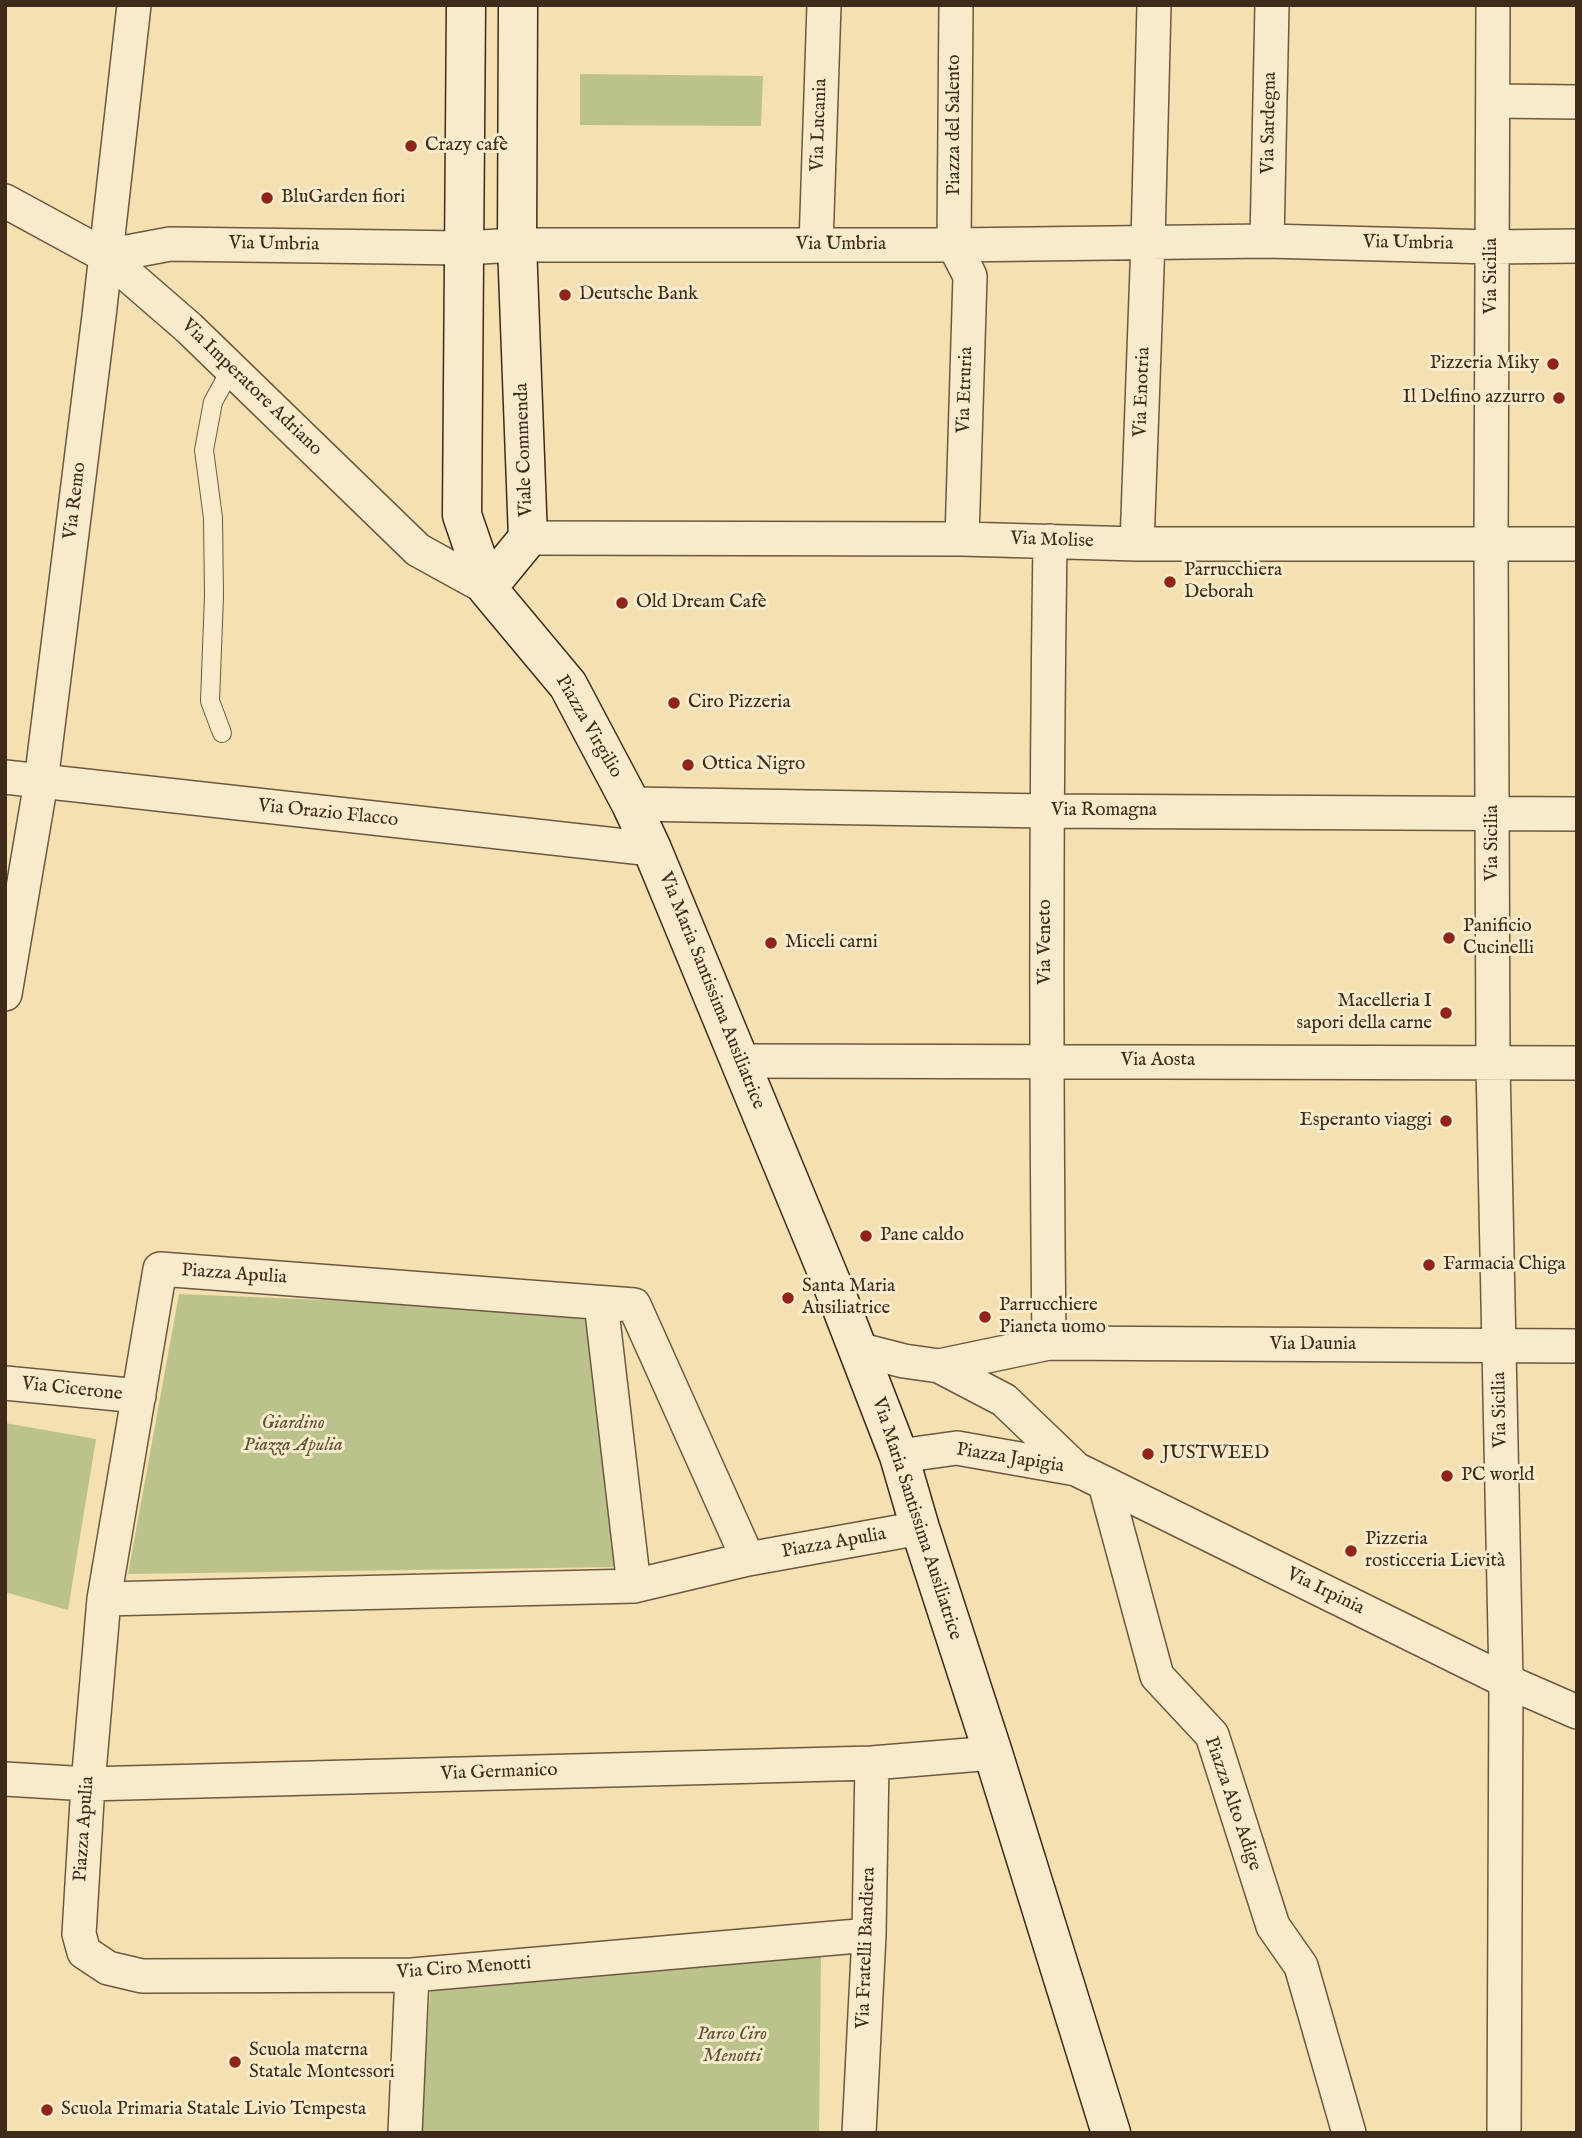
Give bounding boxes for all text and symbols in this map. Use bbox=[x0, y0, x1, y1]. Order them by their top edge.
street label: Piazza del Salento bbox=[944, 55, 966, 195]
street label: Via Sardegna bbox=[1258, 72, 1282, 174]
street label: Via Lucania bbox=[807, 78, 833, 172]
place label: Crazy cafè bbox=[425, 135, 508, 157]
marker: Crazy cafè bbox=[403, 138, 419, 154]
place label: BluGarden fiori bbox=[281, 187, 405, 209]
marker: BluGarden fiori bbox=[259, 190, 275, 206]
street label: Via Umbria bbox=[1363, 232, 1453, 256]
street label: Via Umbria bbox=[229, 233, 319, 257]
street label: Via Umbria bbox=[796, 234, 886, 256]
street label: Via Sicilia bbox=[1481, 238, 1503, 314]
place label: Deutsche Bank bbox=[579, 284, 698, 306]
marker: Deutsche Bank bbox=[557, 287, 573, 303]
street label: Via Imperatore Adriano bbox=[176, 315, 326, 461]
street label: Via Etruria bbox=[953, 346, 979, 434]
street label: Via Enotria bbox=[1130, 347, 1156, 437]
place label: Pizzeria Miky bbox=[1430, 353, 1539, 375]
marker: Pizzeria Miky bbox=[1545, 356, 1561, 372]
street label: Viale Commenda bbox=[511, 383, 539, 517]
place label: Il Delfino azzurro bbox=[1403, 387, 1545, 409]
marker: Il Delfino azzurro bbox=[1551, 390, 1567, 406]
street label: Via Remo bbox=[60, 461, 92, 541]
street label: Via Molise bbox=[1010, 528, 1094, 554]
place label: Parrucchiera Deborah bbox=[1184, 560, 1282, 604]
marker: Parrucchiera Deborah bbox=[1162, 574, 1178, 590]
place label: Old Dream Cafè bbox=[636, 592, 766, 614]
marker: Old Dream Cafè bbox=[614, 595, 630, 611]
street label: Piazza Virgilio bbox=[549, 672, 627, 782]
place label: Ciro Pizzeria bbox=[688, 692, 791, 714]
marker: Ciro Pizzeria bbox=[666, 695, 682, 711]
place label: Ottica Nigro bbox=[702, 754, 805, 776]
marker: Ottica Nigro bbox=[680, 757, 696, 773]
street label: Via Orazio Flacco bbox=[257, 795, 399, 833]
street label: Via Romagna bbox=[1051, 800, 1157, 822]
street label: Via Sicilia bbox=[1482, 805, 1504, 881]
street label: Via Maria Santissima Ausiliatrice bbox=[653, 869, 769, 1113]
street label: Via Veneto bbox=[1035, 899, 1057, 985]
place label: Panificio Cucinelli bbox=[1463, 916, 1534, 960]
marker: Panificio Cucinelli bbox=[1441, 930, 1457, 946]
place label: Miceli carni bbox=[785, 932, 878, 954]
marker: Miceli carni bbox=[763, 935, 779, 951]
place label: Macelleria I sapori della carne bbox=[1297, 991, 1432, 1035]
marker: Macelleria I sapori della carne bbox=[1438, 1005, 1454, 1021]
street label: Via Aosta bbox=[1121, 1050, 1195, 1072]
place label: Esperanto viaggi bbox=[1300, 1110, 1432, 1132]
marker: Esperanto viaggi bbox=[1438, 1113, 1454, 1129]
place label: Pane caldo bbox=[880, 1225, 964, 1247]
marker: Pane caldo bbox=[858, 1228, 874, 1244]
place label: Farmacia Chiga bbox=[1443, 1254, 1566, 1276]
marker: Farmacia Chiga bbox=[1421, 1257, 1437, 1273]
street label: Piazza Apulia bbox=[181, 1260, 287, 1290]
place label: Santa Maria Ausiliatrice bbox=[802, 1276, 895, 1320]
marker: Santa Maria Ausiliatrice bbox=[780, 1290, 796, 1306]
place label: Parrucchiere Pianeta uomo bbox=[999, 1295, 1106, 1339]
marker: Parrucchiere Pianeta uomo bbox=[977, 1309, 993, 1325]
street label: Via Daunia bbox=[1270, 1334, 1356, 1356]
street label: Via Sicilia bbox=[1489, 1372, 1513, 1448]
street label: Via Cicerone bbox=[20, 1373, 124, 1407]
street label: Via Maria Santissima Ausiliatrice bbox=[866, 1395, 966, 1643]
park label: Giardino Piazza Apulia bbox=[243, 1413, 343, 1457]
street label: Piazza Japigia bbox=[955, 1439, 1065, 1479]
place label: JUSTWEED bbox=[1162, 1443, 1269, 1465]
marker: JUSTWEED bbox=[1140, 1446, 1156, 1462]
place label: PC world bbox=[1461, 1465, 1534, 1487]
marker: PC world bbox=[1439, 1468, 1455, 1484]
street label: Piazza Apulia bbox=[780, 1524, 888, 1564]
place label: Pizzeria rosticceria Lievità bbox=[1365, 1529, 1505, 1573]
marker: Pizzeria rosticceria Lievità bbox=[1343, 1543, 1359, 1559]
street label: Via Irpinia bbox=[1282, 1563, 1368, 1621]
street label: Piazza Alto Adige bbox=[1198, 1734, 1266, 1874]
street label: Via Germanico bbox=[440, 1760, 558, 1786]
street label: Piazza Apulia bbox=[70, 1776, 100, 1882]
street label: Via Fratelli Bandiera bbox=[853, 1867, 881, 2029]
street label: Via Ciro Menotti bbox=[396, 1953, 532, 1985]
park label: Parco Ciro Menotti bbox=[697, 2024, 767, 2068]
place label: Scuola materna Statale Montessori bbox=[249, 2040, 395, 2084]
marker: Scuola materna Statale Montessori bbox=[227, 2054, 243, 2070]
place label: Scuola Primaria Statale Livio Tempesta bbox=[61, 2099, 366, 2121]
marker: Scuola Primaria Statale Livio Tempesta bbox=[39, 2102, 55, 2118]

